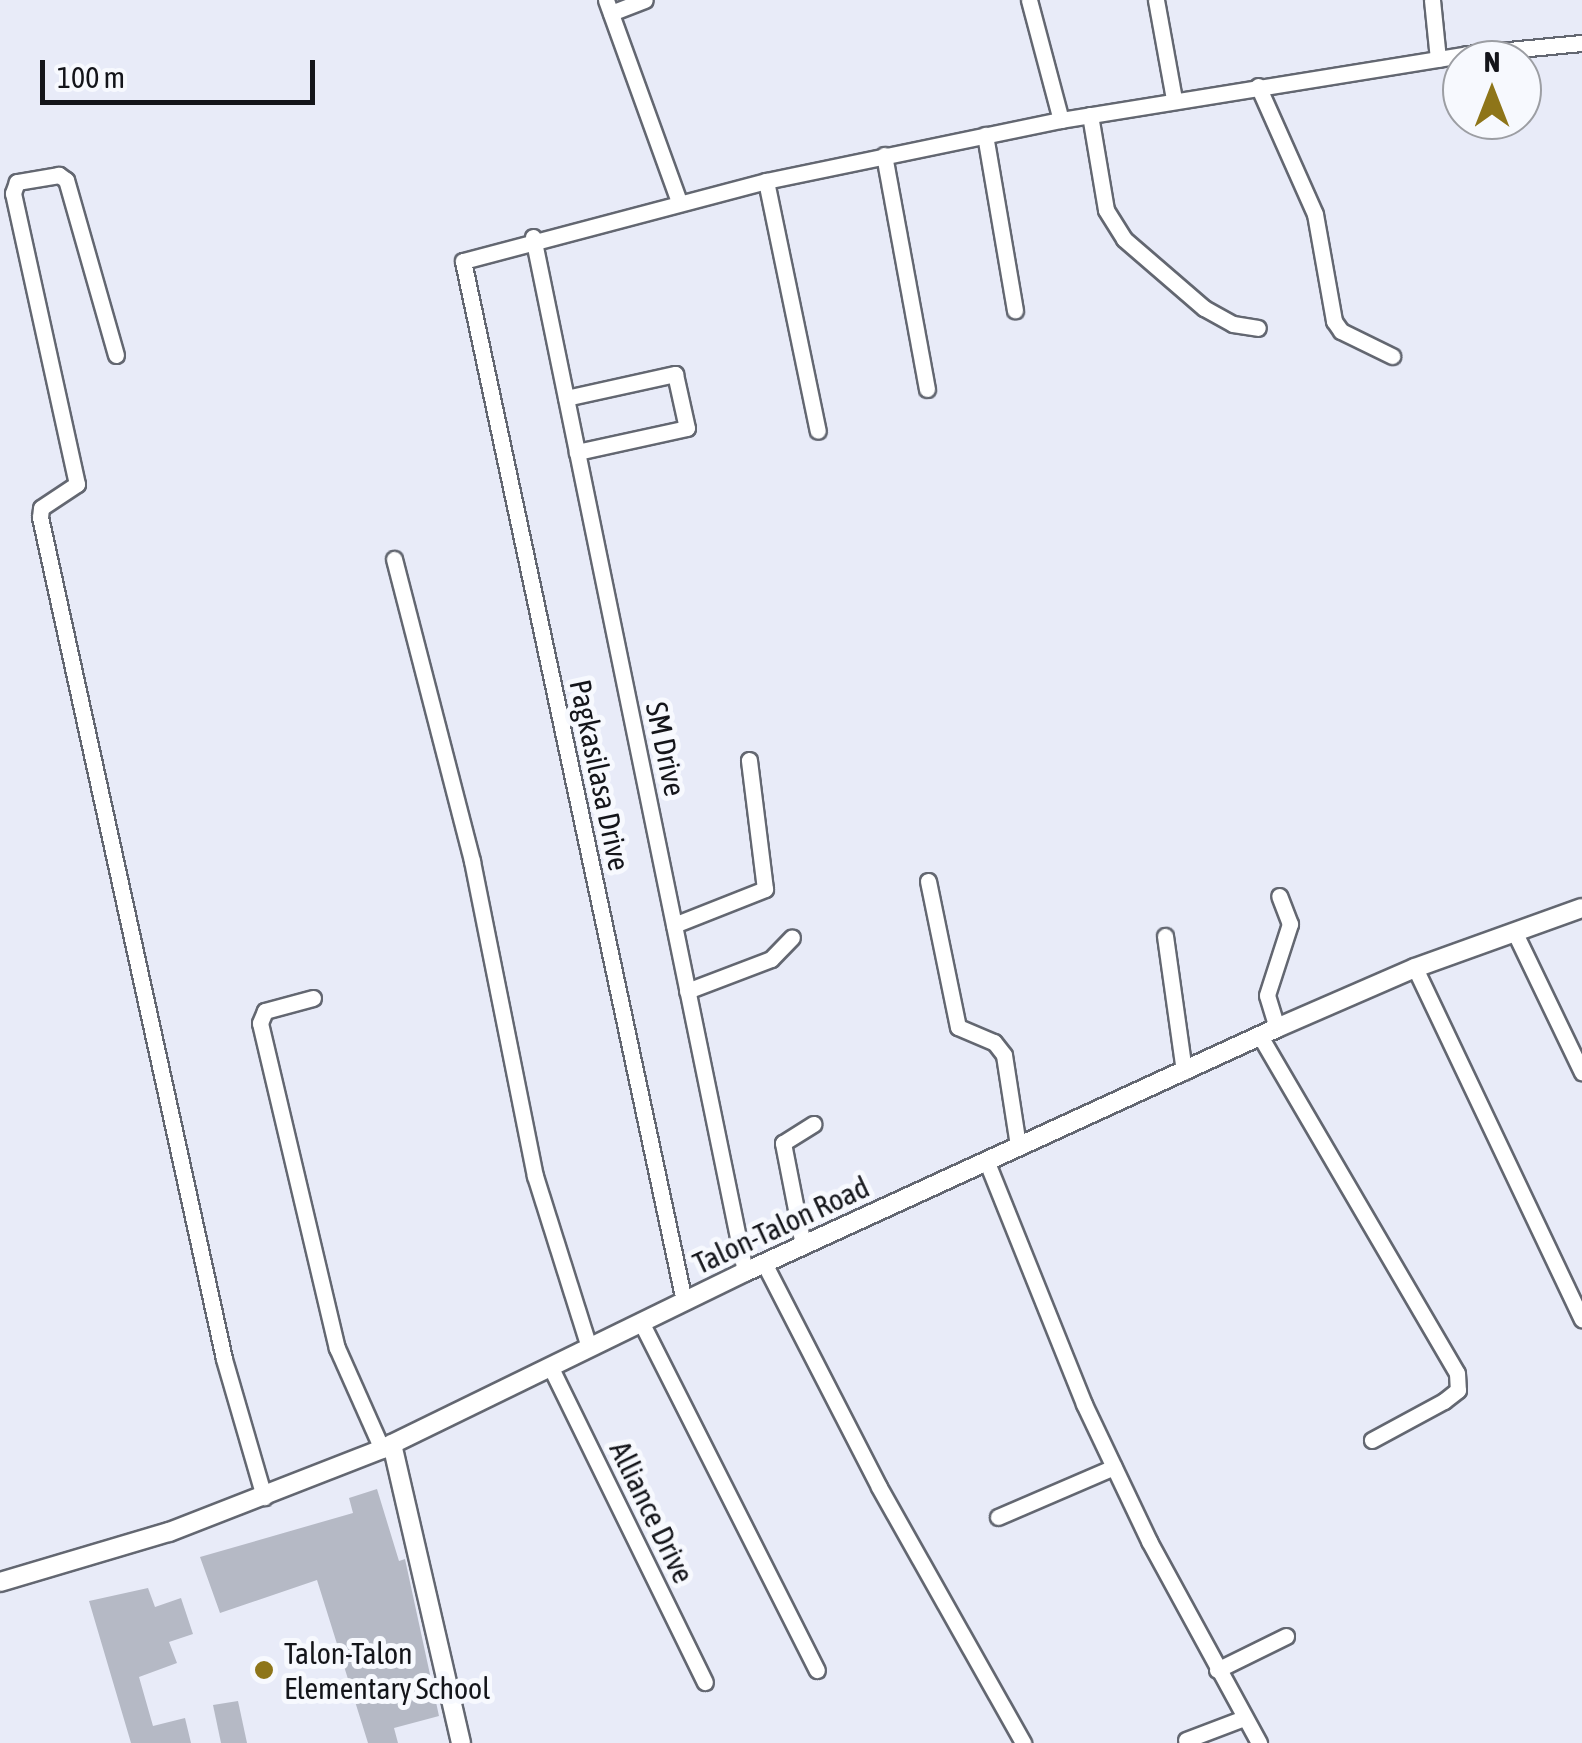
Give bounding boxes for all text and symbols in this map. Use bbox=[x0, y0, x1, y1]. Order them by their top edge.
scale bar bbox=[45, 40, 320, 102]
north arrow bbox=[1442, 40, 1542, 140]
text: N bbox=[1484, 46, 1500, 78]
text: 100 m bbox=[57, 60, 125, 94]
street label: Pagkasilasa Drive bbox=[562, 676, 638, 874]
street label: SM Drive bbox=[639, 699, 693, 799]
street label: Talon-Talon Road bbox=[687, 1169, 875, 1281]
street label: Alliance Drive bbox=[602, 1435, 702, 1589]
place label: Talon-Talon Elementary School bbox=[284, 1635, 490, 1706]
marker: Talon-Talon Elementary School bbox=[253, 1659, 275, 1681]

